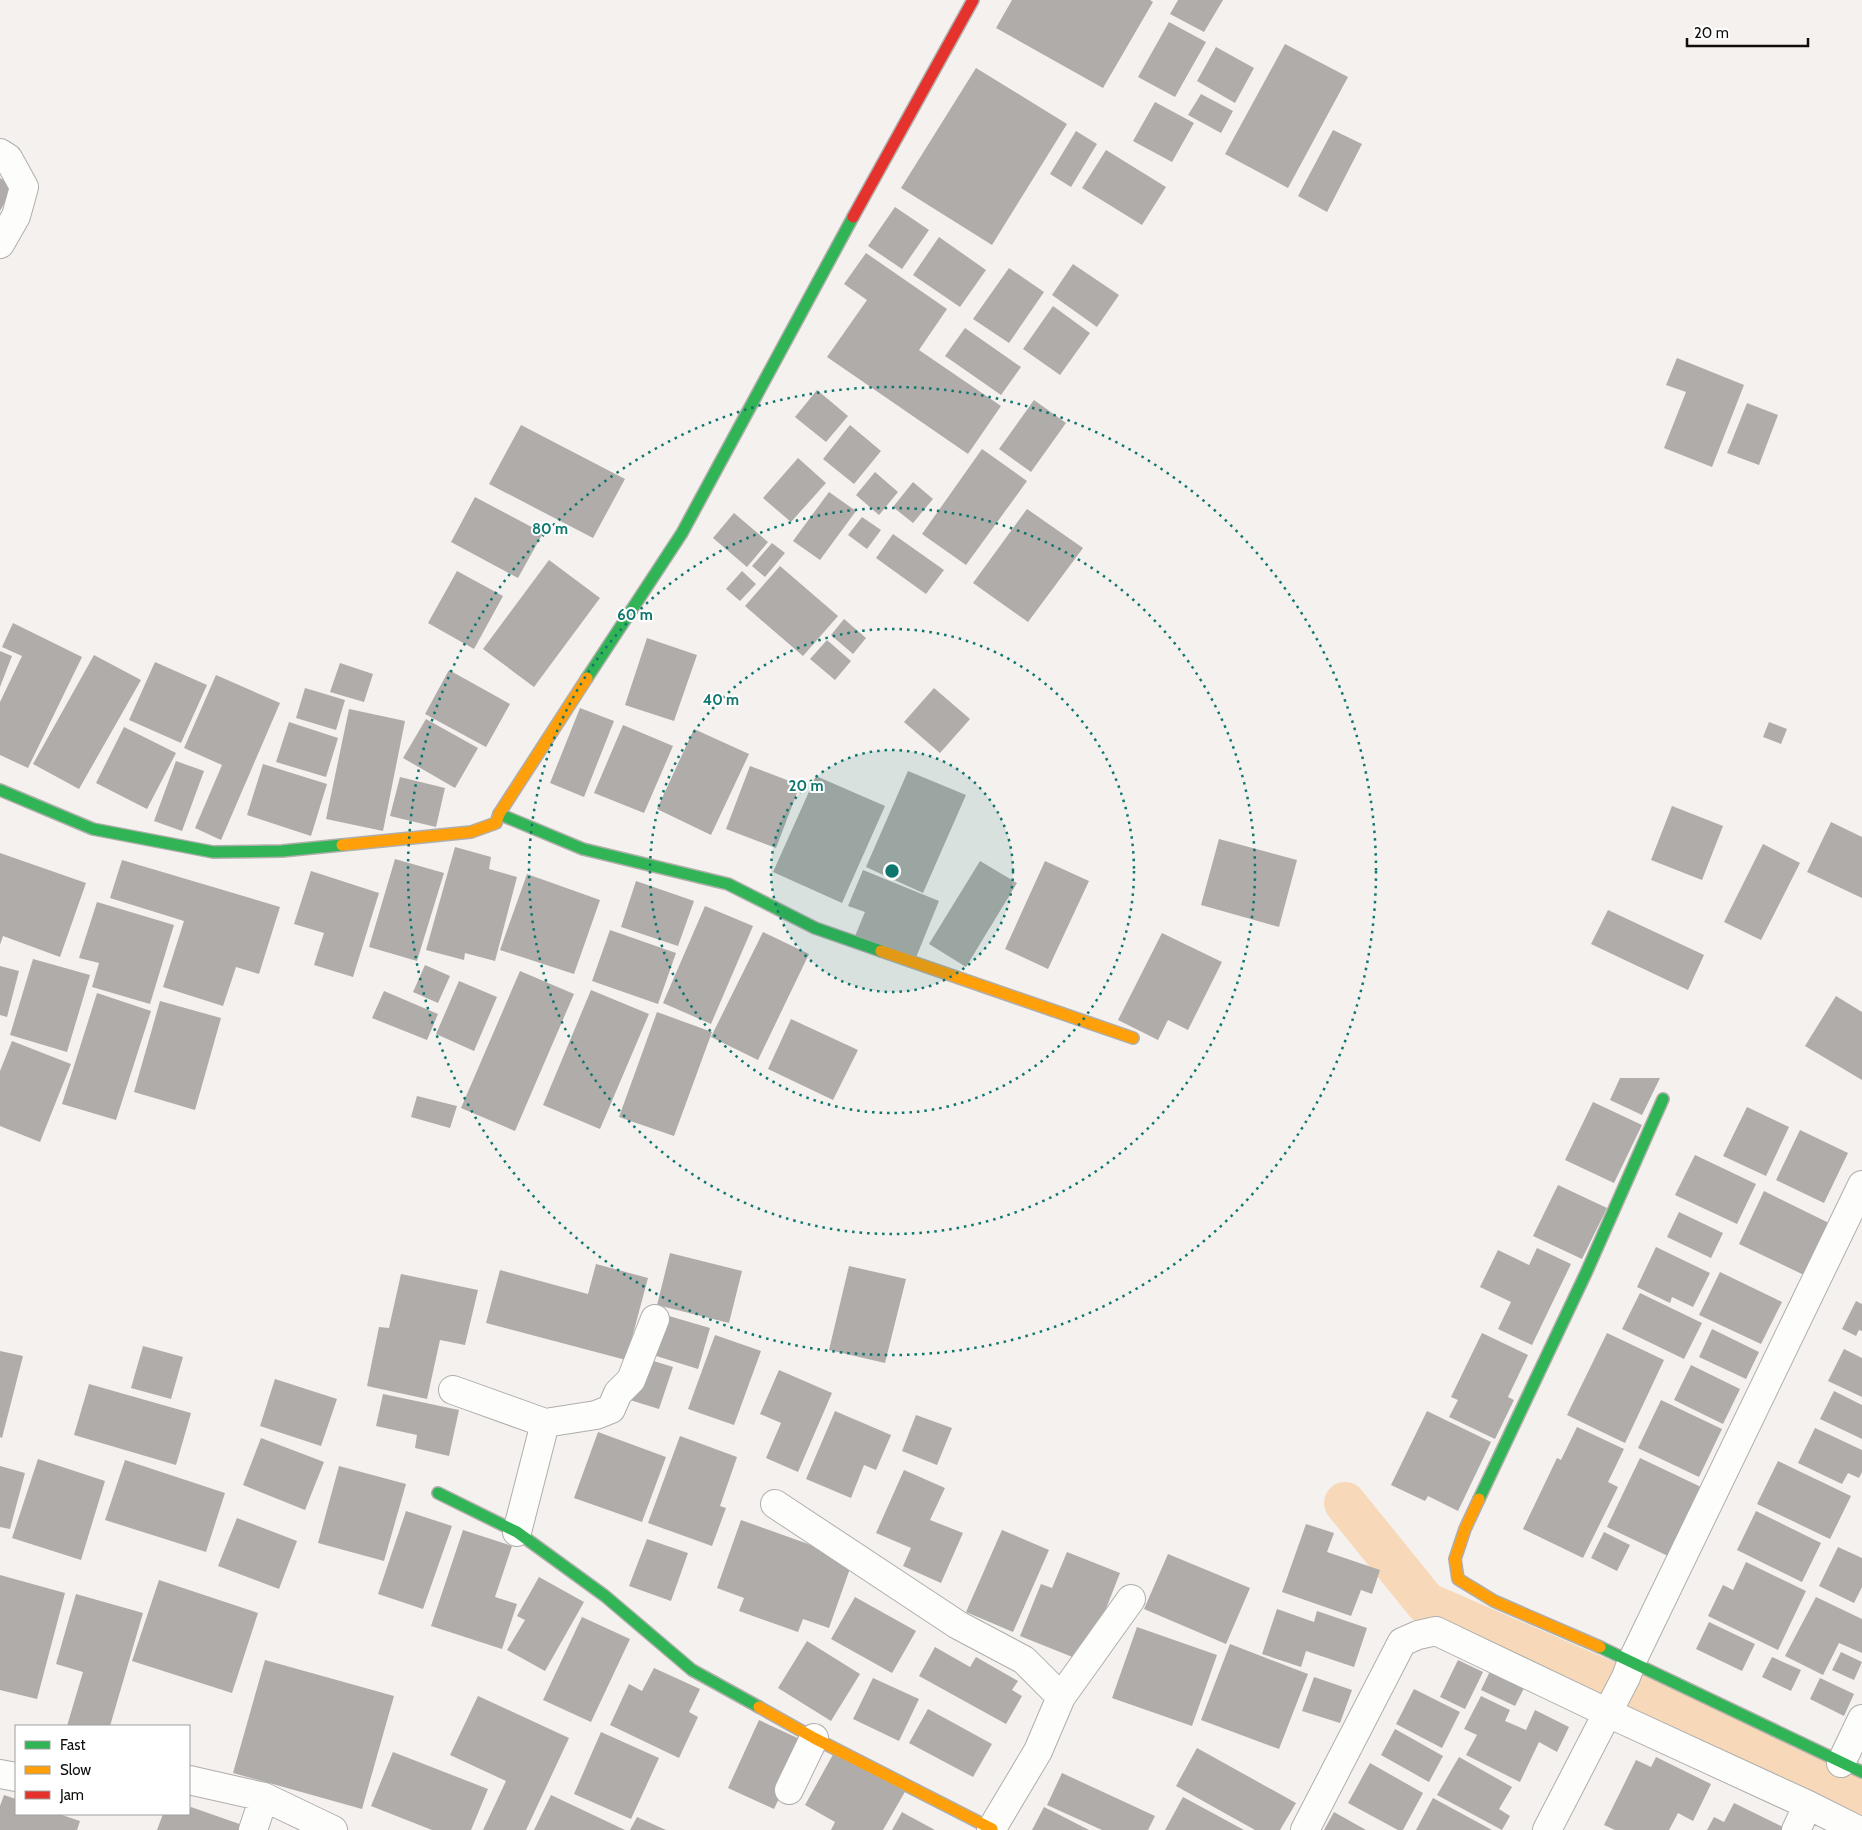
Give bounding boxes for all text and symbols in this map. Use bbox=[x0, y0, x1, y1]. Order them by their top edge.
scale bar bbox=[1687, 15, 1808, 47]
text: 20 m bbox=[1694, 24, 1729, 42]
text: 80 m bbox=[532, 520, 568, 538]
text: 60 m bbox=[617, 606, 653, 624]
text: 40 m bbox=[703, 691, 739, 709]
text: 20 m bbox=[789, 777, 823, 795]
centre of rings bbox=[883, 862, 901, 880]
legend bbox=[15, 1725, 190, 1815]
text: Fast bbox=[60, 1736, 85, 1754]
text: Slow bbox=[60, 1761, 91, 1779]
text: Jam bbox=[59, 1786, 84, 1804]

